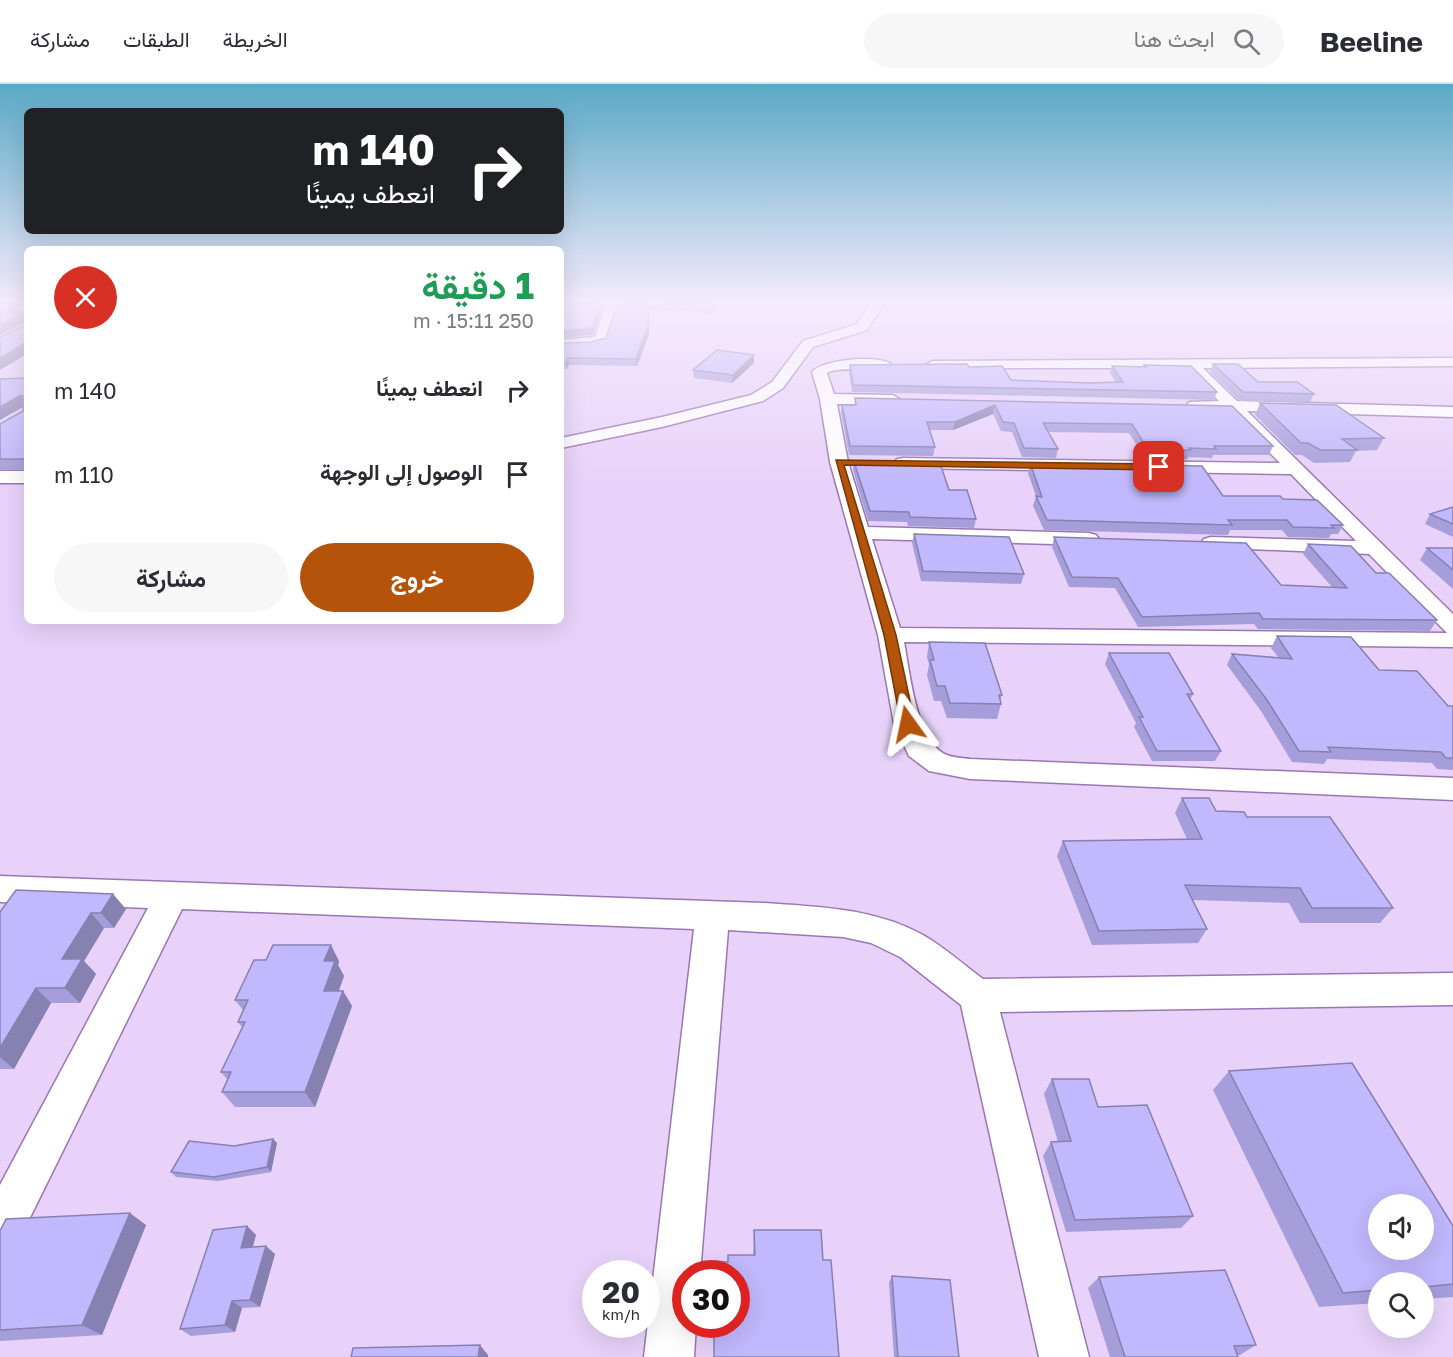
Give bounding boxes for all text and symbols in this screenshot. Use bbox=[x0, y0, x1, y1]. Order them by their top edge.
search box bbox=[864, 14, 1284, 68]
text: ابحث هنا bbox=[1134, 25, 1215, 52]
icon: search bbox=[1230, 25, 1263, 58]
text: Beeline bbox=[1320, 25, 1423, 58]
text: مشاركة bbox=[30, 26, 90, 52]
text: الطبقات bbox=[123, 26, 190, 52]
text: الخريطة bbox=[223, 26, 288, 52]
text: 140 m bbox=[313, 124, 435, 174]
icon: right bbox=[456, 132, 534, 210]
text: انعطف يمينًا bbox=[306, 177, 435, 209]
text: 1 دقيقة bbox=[422, 264, 534, 307]
button: close bbox=[54, 266, 117, 329]
text: 250 m · 15:11 bbox=[413, 308, 534, 332]
text: انعطف يمينًا bbox=[376, 374, 483, 401]
icon: right bbox=[501, 374, 534, 407]
text: 140 m bbox=[54, 377, 117, 404]
pin bbox=[1133, 441, 1184, 492]
icon: arrive bbox=[1142, 450, 1175, 483]
text: الوصول إلى الوجهة bbox=[320, 458, 483, 485]
icon: arrive bbox=[501, 458, 534, 491]
text: 110 m bbox=[54, 461, 114, 488]
button: مشاركة bbox=[54, 543, 288, 612]
button: خروج bbox=[300, 543, 534, 612]
position arrow bbox=[876, 692, 940, 756]
map controls bbox=[1368, 1194, 1434, 1338]
button: sound bbox=[1368, 1194, 1434, 1260]
speed limit sign: 30 bbox=[672, 1260, 750, 1338]
button: search bbox=[1368, 1272, 1434, 1338]
text: 20 bbox=[602, 1274, 640, 1310]
text: km/h bbox=[602, 1305, 640, 1323]

